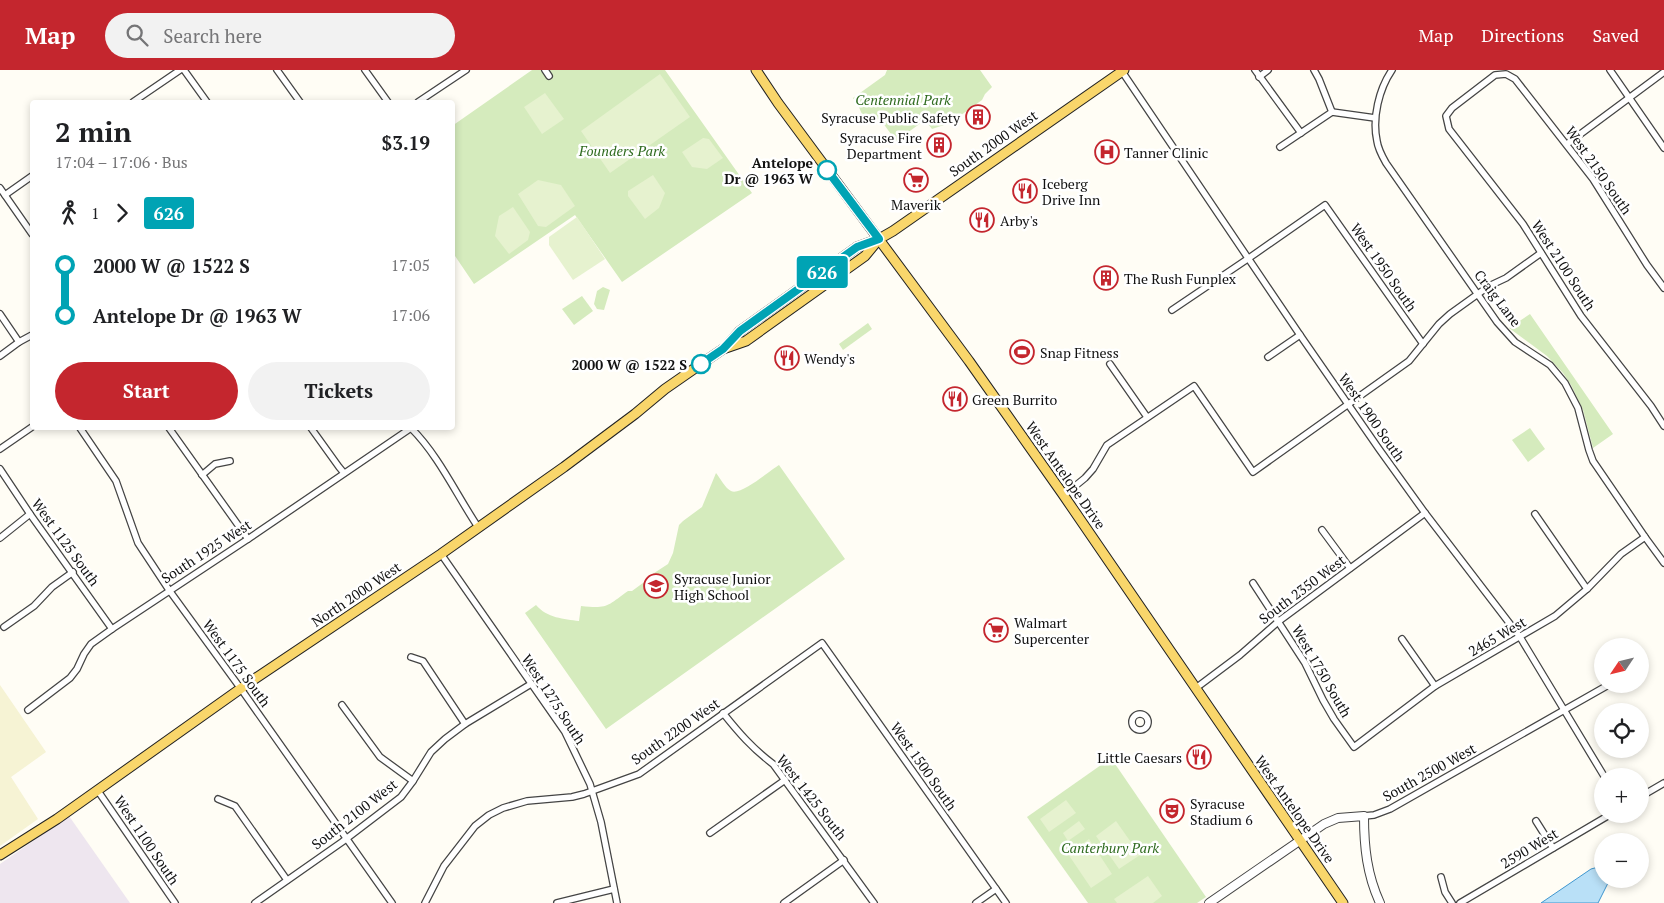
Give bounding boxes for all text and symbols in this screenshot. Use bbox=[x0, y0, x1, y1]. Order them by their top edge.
search box bbox=[105, 13, 455, 58]
text: Map bbox=[25, 19, 75, 51]
icon: search bbox=[123, 21, 151, 49]
text: Search here bbox=[163, 23, 262, 48]
text: Map bbox=[1418, 23, 1453, 47]
text: Directions bbox=[1481, 23, 1564, 47]
text: Saved bbox=[1592, 23, 1639, 47]
park label: Centennial Park bbox=[855, 90, 951, 109]
building icon: Syracuse Public Safety bbox=[965, 104, 991, 130]
street label: South 2000 West bbox=[945, 105, 1042, 181]
place label: Syracuse Public Safety bbox=[821, 108, 961, 127]
text: 2 min bbox=[55, 113, 132, 150]
street label: West 2150 South bbox=[1561, 122, 1637, 218]
place label: Syracuse Fire Department bbox=[840, 128, 923, 163]
text: $3.19 bbox=[381, 130, 430, 155]
building icon: Syracuse Fire Department bbox=[926, 132, 952, 158]
hospital icon: Tanner Clinic bbox=[1094, 139, 1120, 165]
park label: Founders Park bbox=[578, 141, 665, 160]
place label: Tanner Clinic bbox=[1124, 143, 1208, 162]
text: 17:04 – 17:06 · Bus bbox=[55, 151, 188, 173]
place label: Antelope Dr @ 1963 W bbox=[724, 153, 814, 188]
marker: Antelope Dr @ 1963 W bbox=[817, 160, 837, 180]
supermarket icon: Maverik bbox=[903, 167, 929, 193]
place label: Iceberg Drive Inn bbox=[1042, 174, 1101, 209]
restaurant icon: Iceberg Drive Inn bbox=[1012, 178, 1038, 204]
place label: Maverik bbox=[891, 195, 942, 214]
icon: walk bbox=[55, 199, 83, 227]
icon: forward bbox=[108, 199, 136, 227]
text: 626 bbox=[154, 201, 184, 225]
text: 1 bbox=[91, 202, 100, 224]
restaurant icon: Arby's bbox=[969, 207, 995, 233]
place label: Arby's bbox=[1000, 211, 1038, 230]
street label: West 2100 South bbox=[1528, 216, 1600, 314]
street label: West 1950 South bbox=[1346, 219, 1422, 315]
text: 2000 W @ 1522 S bbox=[93, 253, 250, 278]
text: 17:05 bbox=[391, 254, 430, 276]
line badge: 626 bbox=[793, 256, 851, 288]
text: 626 bbox=[807, 260, 837, 284]
building icon: The Rush Funplex bbox=[1093, 265, 1119, 291]
street label: Craig Lane bbox=[1470, 266, 1526, 330]
place label: The Rush Funplex bbox=[1124, 269, 1237, 288]
text: Antelope Dr @ 1963 W bbox=[93, 303, 302, 328]
text: 17:06 bbox=[391, 304, 430, 326]
sports icon: Snap Fitness bbox=[1009, 339, 1035, 365]
place label: Snap Fitness bbox=[1040, 343, 1119, 362]
restaurant icon: Wendy's bbox=[774, 345, 800, 371]
place label: Wendy's bbox=[804, 349, 855, 368]
marker: 2000 W @ 1522 S bbox=[691, 354, 711, 374]
place label: 2000 W @ 1522 S bbox=[571, 355, 687, 374]
button: Start bbox=[55, 362, 238, 420]
button: Tickets bbox=[248, 362, 430, 420]
street label: West 1900 South bbox=[1334, 369, 1410, 465]
restaurant icon: Green Burrito bbox=[942, 386, 968, 412]
place label: Green Burrito bbox=[972, 390, 1058, 409]
street label: West Antelope Drive bbox=[1022, 417, 1110, 533]
street label: West 1125 South bbox=[28, 494, 104, 590]
street label: South 1925 West bbox=[157, 514, 255, 587]
street label: South 2350 West bbox=[1255, 550, 1350, 628]
street label: North 2000 West bbox=[308, 557, 405, 631]
place label: Syracuse Junior High School bbox=[674, 569, 771, 604]
school or university icon: Syracuse Junior High School bbox=[643, 573, 669, 599]
street label: 2465 West bbox=[1465, 611, 1530, 660]
place label: Walmart Supercenter bbox=[1014, 613, 1090, 648]
street label: West 1175 South bbox=[199, 615, 275, 711]
supermarket icon: Walmart Supercenter bbox=[983, 617, 1009, 643]
street label: West 1750 South bbox=[1288, 621, 1356, 721]
north arrow bbox=[1594, 638, 1649, 692]
map controls bbox=[1594, 638, 1649, 888]
street label: West 1275 South bbox=[518, 650, 590, 748]
street label: South 2200 West bbox=[627, 693, 724, 769]
button: locate bbox=[1594, 703, 1649, 758]
street label: West 1500 South bbox=[886, 718, 962, 814]
street label: South 2500 West bbox=[1379, 738, 1480, 805]
restaurant icon: Little Caesars bbox=[1186, 744, 1212, 770]
place label: Little Caesars bbox=[1097, 748, 1182, 767]
street label: West 1425 South bbox=[773, 750, 851, 844]
street label: West Antelope Drive bbox=[1251, 751, 1339, 867]
button: + bbox=[1594, 768, 1649, 823]
street label: South 2100 West bbox=[307, 774, 401, 853]
street label: West 1100 South bbox=[110, 792, 184, 888]
place label: Syracuse Stadium 6 bbox=[1190, 794, 1253, 829]
theatre icon: Syracuse Stadium 6 bbox=[1159, 798, 1185, 824]
street label: 2590 West bbox=[1497, 823, 1562, 873]
button: − bbox=[1594, 833, 1649, 888]
park label: Canterbury Park bbox=[1061, 838, 1159, 857]

